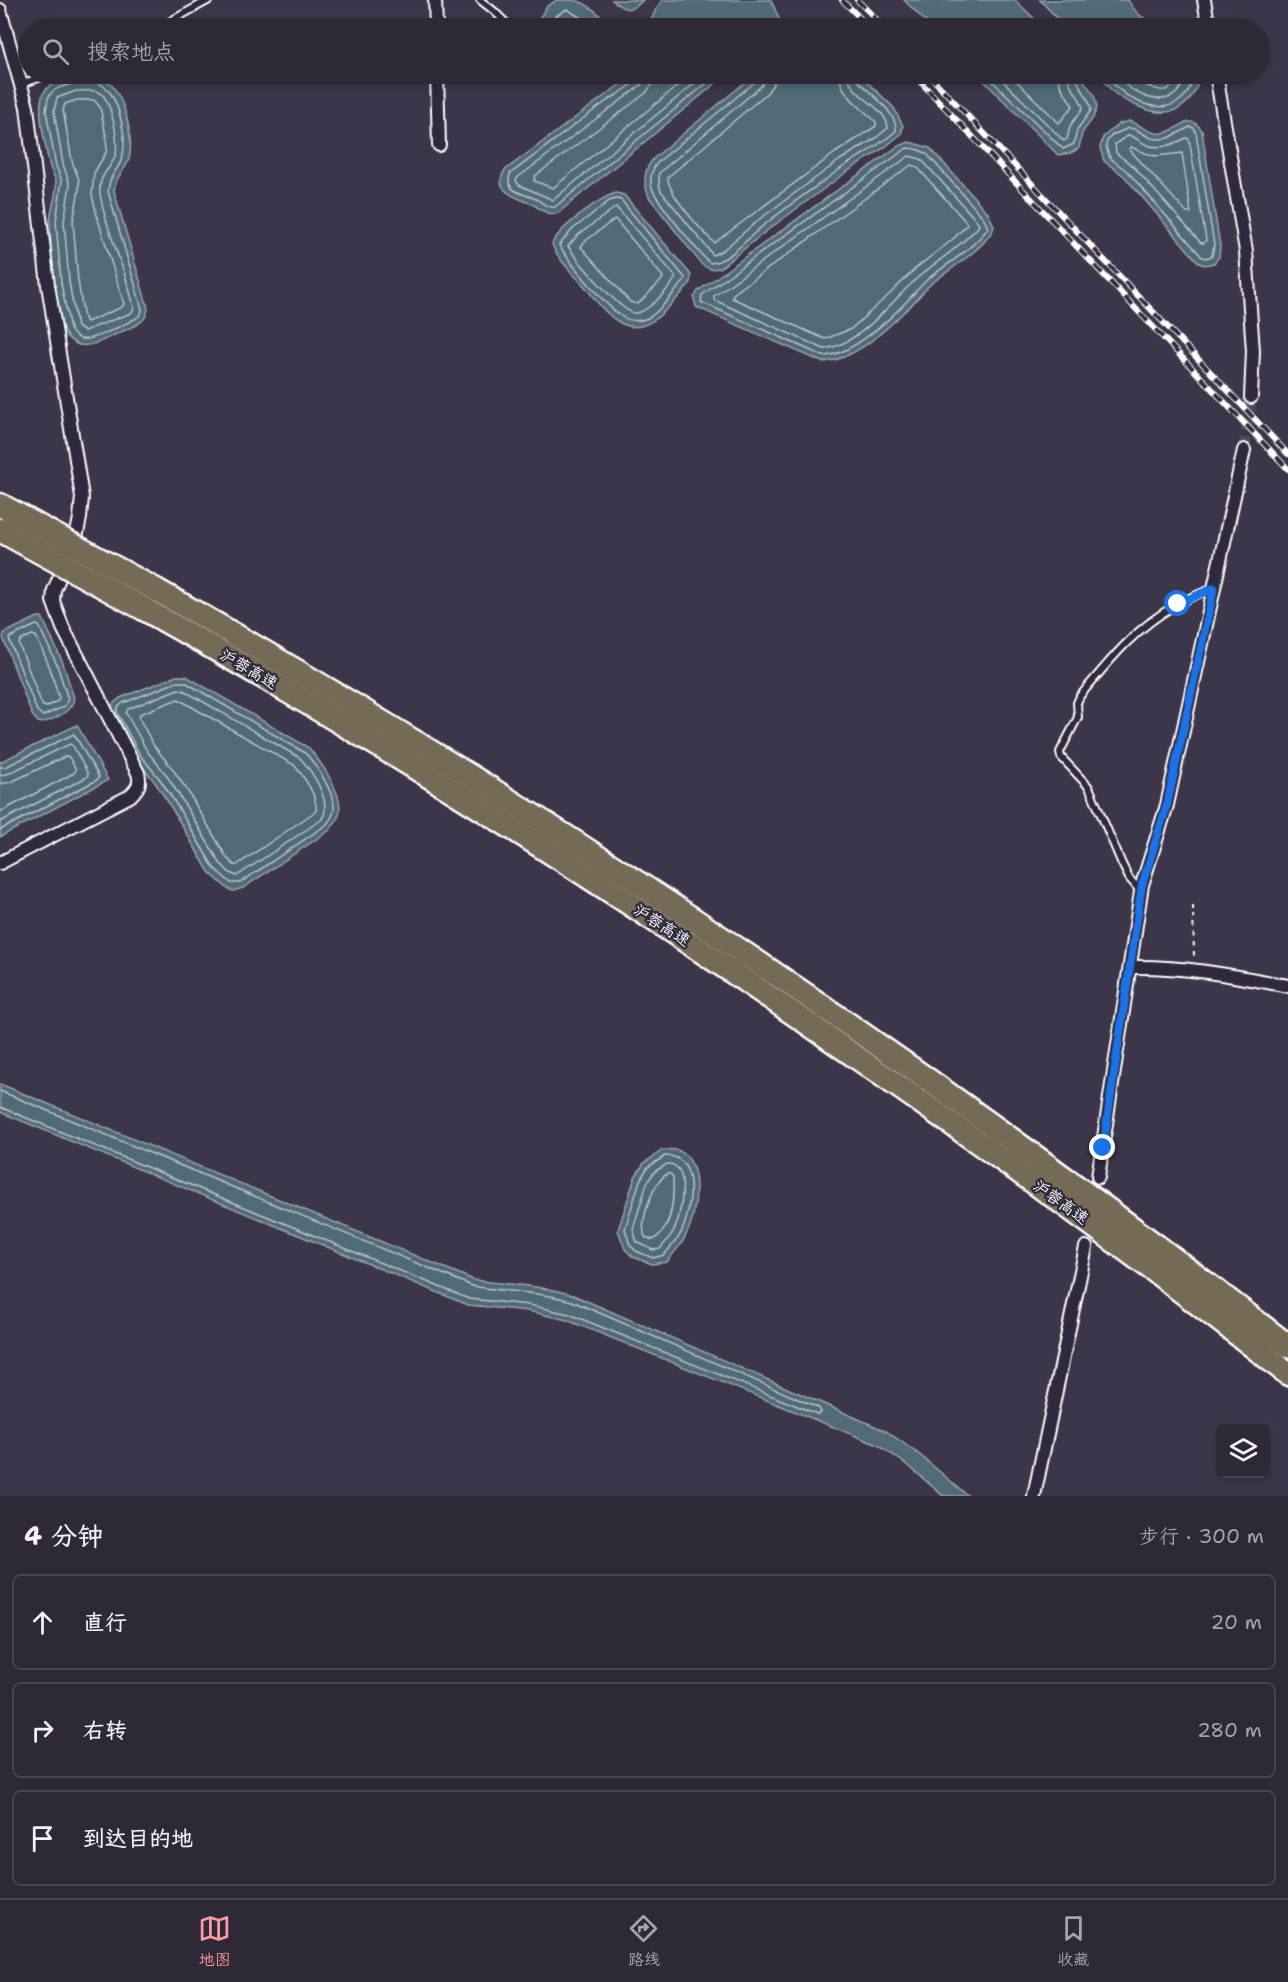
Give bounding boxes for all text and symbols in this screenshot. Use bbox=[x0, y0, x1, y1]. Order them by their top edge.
search box bbox=[18, 18, 1270, 84]
icon: search bbox=[39, 35, 72, 68]
text: 搜索地点 bbox=[87, 37, 175, 66]
route start bbox=[1164, 590, 1190, 616]
street label: 沪蓉高速 bbox=[216, 644, 282, 694]
street label: 沪蓉高速 bbox=[629, 899, 695, 951]
route end bbox=[1089, 1134, 1115, 1160]
street label: 沪蓉高速 bbox=[1029, 1175, 1093, 1229]
map controls bbox=[1216, 1424, 1270, 1478]
button: layers bbox=[1216, 1424, 1270, 1478]
text: 4 分钟 bbox=[24, 1518, 103, 1553]
text: 步行 · 300 m bbox=[1139, 1523, 1264, 1549]
icon: ahead bbox=[26, 1606, 59, 1639]
text: 直行 bbox=[83, 1608, 127, 1637]
text: 20 m bbox=[1211, 1609, 1262, 1635]
icon: right bbox=[26, 1714, 59, 1747]
text: 右转 bbox=[83, 1716, 127, 1745]
text: 280 m bbox=[1197, 1717, 1262, 1743]
icon: arrive bbox=[26, 1822, 59, 1855]
text: 到达目的地 bbox=[83, 1824, 193, 1853]
tab: 地图 bbox=[198, 1912, 231, 1970]
tab: 路线 bbox=[627, 1912, 660, 1970]
tab: 收藏 bbox=[1057, 1912, 1090, 1970]

